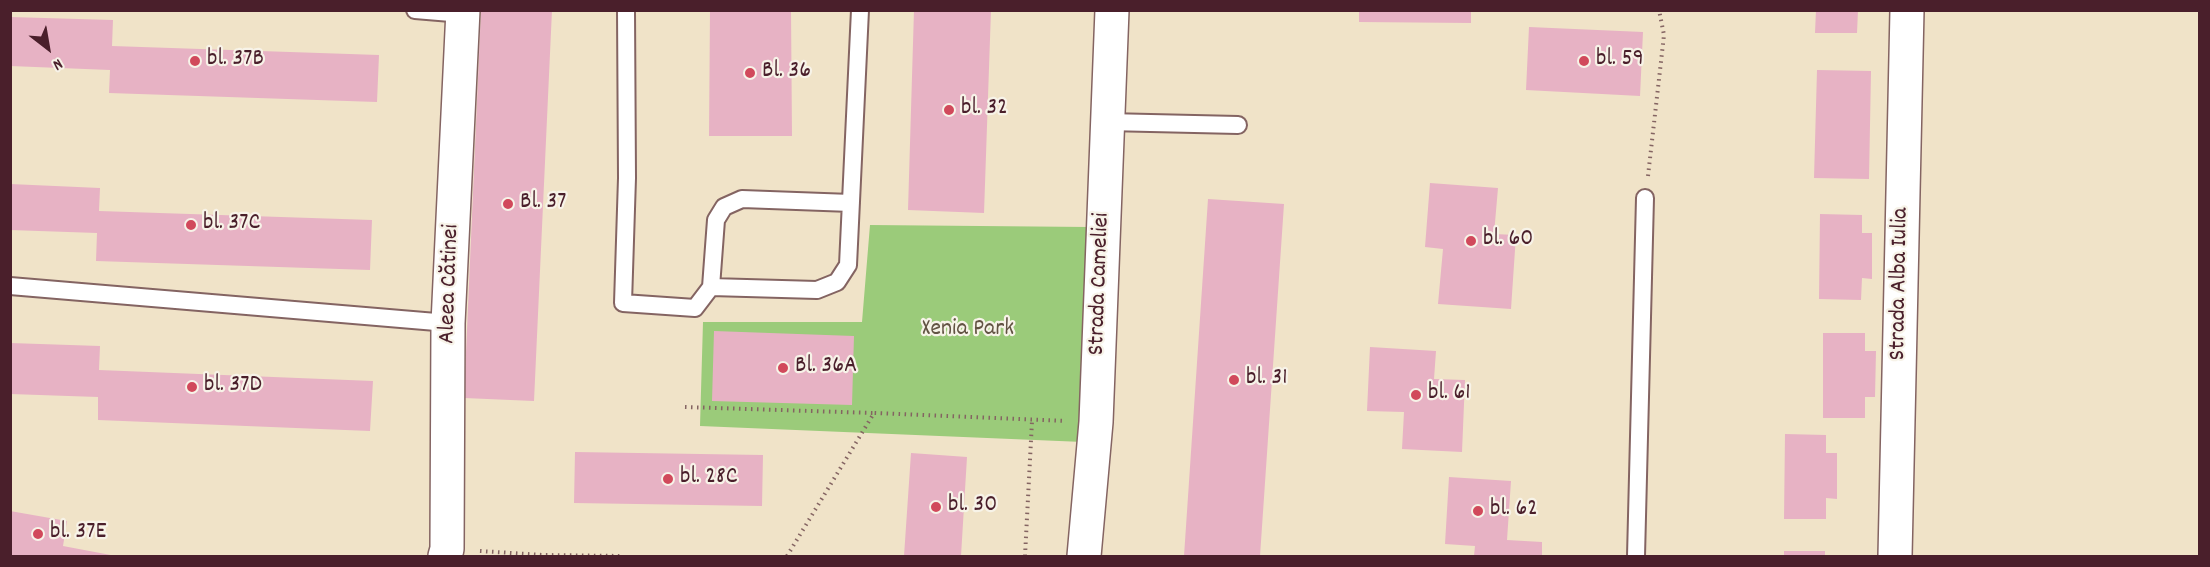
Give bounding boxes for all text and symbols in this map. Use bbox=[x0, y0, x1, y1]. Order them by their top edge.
north arrow bbox=[18, 18, 78, 78]
place label: bl. 37B bbox=[207, 47, 264, 75]
place label: bl. 59 bbox=[1596, 47, 1644, 75]
text: N bbox=[48, 52, 67, 76]
marker: bl. 37B bbox=[188, 54, 202, 68]
marker: bl. 59 bbox=[1577, 54, 1591, 68]
place label: Bl. 36 bbox=[762, 59, 811, 87]
marker: Bl. 36 bbox=[743, 66, 757, 80]
place label: bl. 32 bbox=[961, 96, 1008, 124]
marker: bl. 32 bbox=[942, 103, 956, 117]
place label: Bl. 37 bbox=[520, 190, 566, 218]
marker: Bl. 37 bbox=[501, 197, 515, 211]
street label: Strada Alba Iulia bbox=[1885, 207, 1917, 361]
place label: bl. 37C bbox=[203, 211, 260, 239]
street label: Strada Cameliei bbox=[1084, 212, 1118, 356]
marker: bl. 37C bbox=[184, 218, 198, 232]
street label: Aleea Cătinei bbox=[435, 224, 467, 344]
place label: bl. 60 bbox=[1483, 227, 1533, 255]
marker: bl. 60 bbox=[1464, 234, 1478, 248]
park label: Xenia Park bbox=[922, 317, 1014, 345]
place label: Bl. 36A bbox=[795, 354, 857, 382]
marker: Bl. 36A bbox=[776, 361, 790, 375]
place label: bl. 31 bbox=[1246, 366, 1287, 394]
place label: bl. 37D bbox=[204, 373, 262, 401]
marker: bl. 31 bbox=[1227, 373, 1241, 387]
marker: bl. 37D bbox=[185, 380, 199, 394]
place label: bl. 61 bbox=[1428, 381, 1471, 409]
marker: bl. 61 bbox=[1409, 388, 1423, 402]
place label: bl. 28C bbox=[680, 465, 738, 493]
marker: bl. 28C bbox=[661, 472, 675, 486]
place label: bl. 30 bbox=[948, 493, 997, 521]
place label: bl. 62 bbox=[1490, 497, 1538, 525]
marker: bl. 30 bbox=[929, 500, 943, 514]
marker: bl. 62 bbox=[1471, 504, 1485, 518]
place label: bl. 37E bbox=[50, 520, 106, 548]
marker: bl. 37E bbox=[31, 527, 45, 541]

